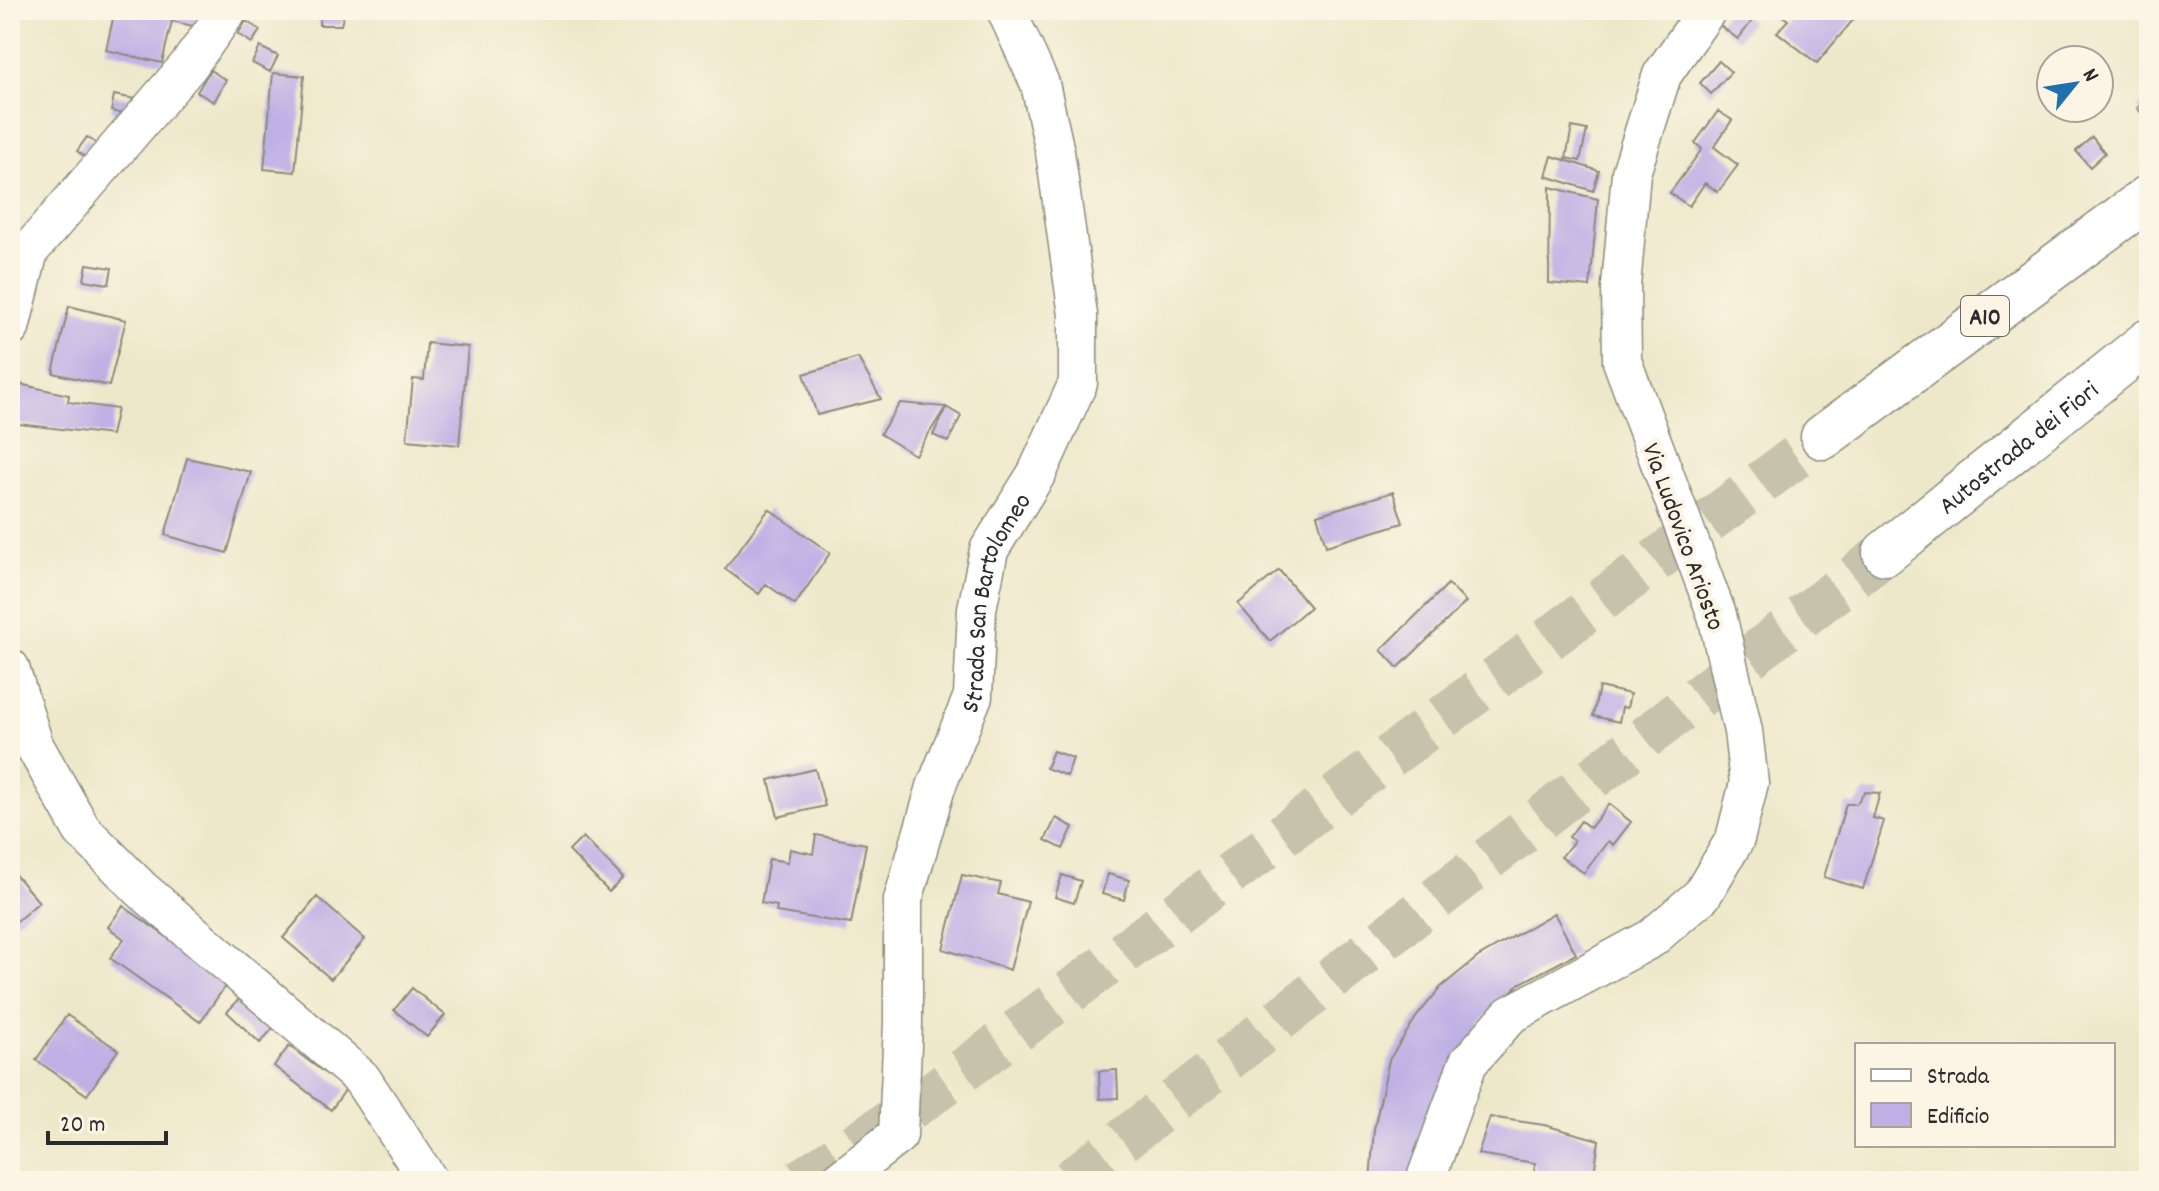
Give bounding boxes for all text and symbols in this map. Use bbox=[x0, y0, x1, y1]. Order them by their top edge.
north arrow bbox=[2035, 44, 2115, 124]
text: N bbox=[2073, 63, 2105, 88]
road number: A10 bbox=[1961, 296, 2009, 336]
street label: Autostrada dei Fiori bbox=[1932, 373, 2108, 525]
street label: Via Ludovico Ariosto bbox=[1631, 438, 1733, 636]
street label: Strada San Bartolomeo bbox=[953, 487, 1042, 719]
legend bbox=[1855, 1043, 2115, 1147]
text: Strada bbox=[1927, 1061, 1990, 1095]
scale bar bbox=[48, 1095, 166, 1145]
text: Edificio bbox=[1927, 1101, 1989, 1135]
text: 20 m bbox=[60, 1109, 106, 1143]

